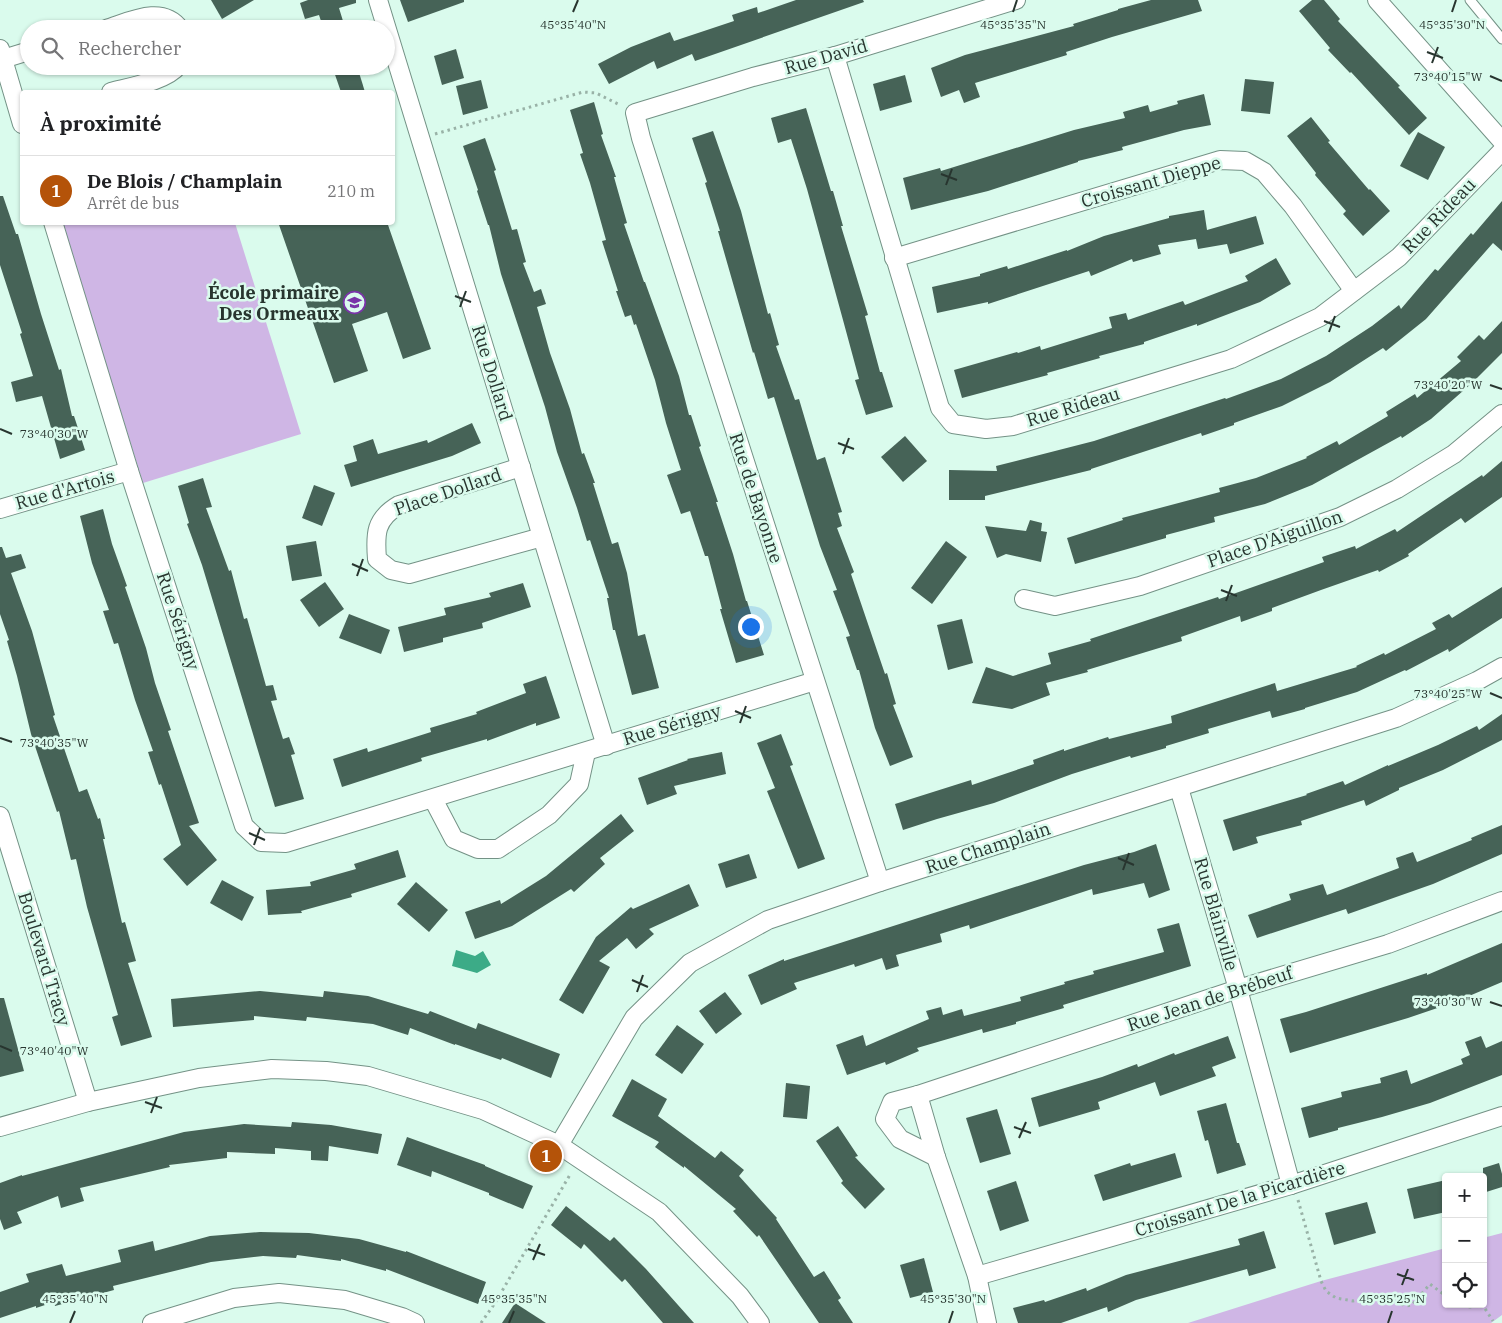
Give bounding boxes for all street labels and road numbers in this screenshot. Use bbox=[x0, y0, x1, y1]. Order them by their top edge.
street label: Rue David bbox=[782, 34, 870, 79]
street label: Croissant Dieppe bbox=[1078, 151, 1223, 212]
street label: Rue Rideau bbox=[1397, 173, 1480, 258]
street label: Rue Dollard bbox=[467, 322, 518, 424]
street label: Rue Rideau bbox=[1023, 381, 1122, 432]
street label: Rue de Bayonne bbox=[725, 430, 788, 566]
street label: Place Dollard bbox=[391, 462, 504, 521]
street label: Rue d'Artois bbox=[13, 464, 117, 515]
street label: Place D'Aiguillon bbox=[1204, 505, 1346, 572]
street label: Rue Sérigny bbox=[152, 569, 205, 673]
street label: Rue Sérigny bbox=[620, 699, 724, 750]
street label: Rue Champlain bbox=[922, 816, 1053, 879]
street label: Rue Blainville bbox=[1189, 854, 1244, 973]
street label: Boulevard Tracy bbox=[13, 889, 76, 1029]
street label: Rue Jean de Brébeuf bbox=[1124, 960, 1297, 1036]
street label: Croissant De la Picardière bbox=[1132, 1156, 1348, 1241]

